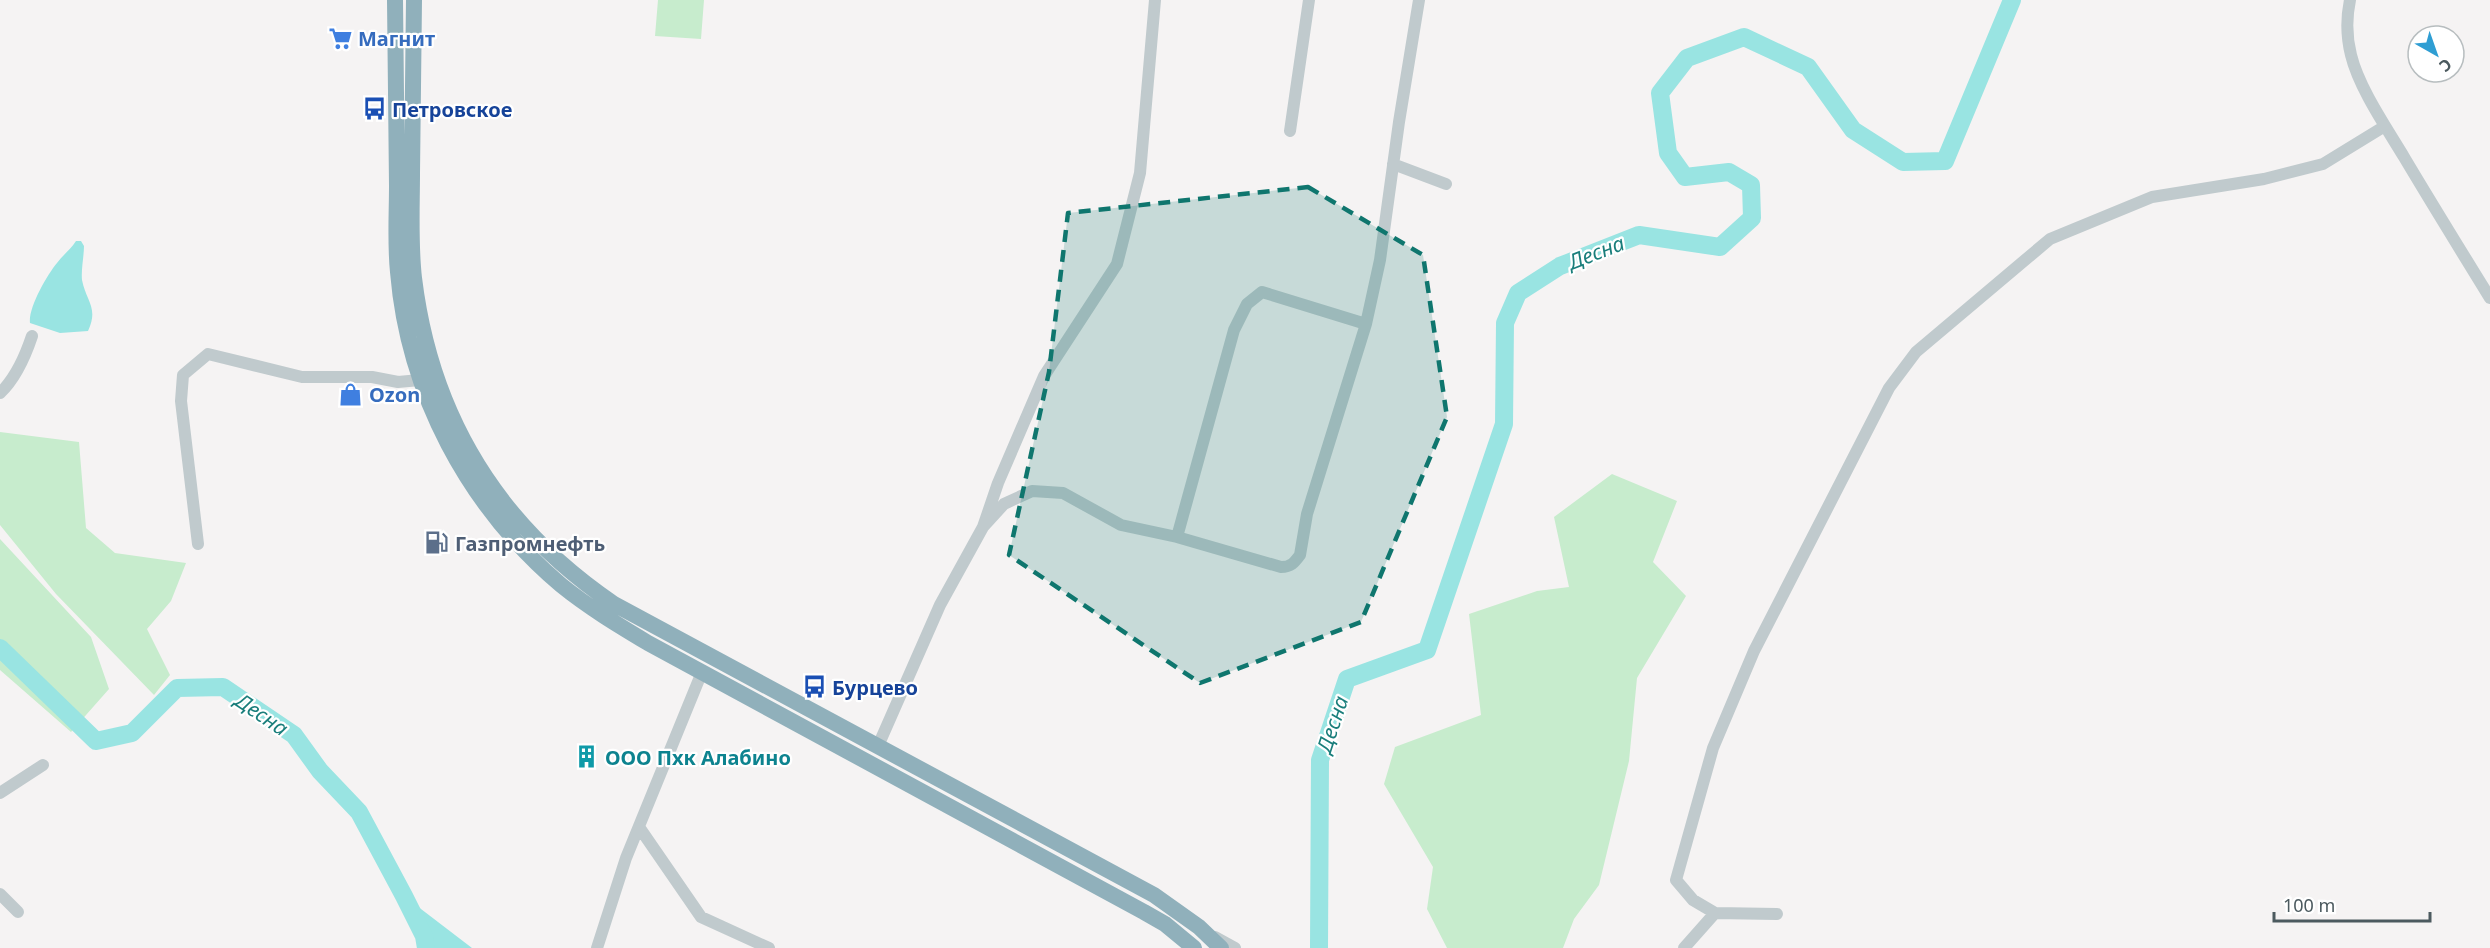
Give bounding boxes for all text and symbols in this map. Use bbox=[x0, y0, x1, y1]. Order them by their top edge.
north arrow bbox=[2406, 24, 2466, 84]
supermarket icon: Магнит bbox=[327, 25, 353, 51]
place label: Магнит bbox=[358, 25, 435, 52]
text: С bbox=[2435, 54, 2457, 77]
bus stop icon: Петровское bbox=[361, 96, 387, 122]
place label: Петровское bbox=[392, 96, 512, 123]
water label: Десна bbox=[1562, 228, 1628, 276]
shop icon: Ozon bbox=[338, 381, 364, 407]
place label: Ozon bbox=[369, 381, 420, 408]
fuel station icon: Газпромнефть bbox=[424, 530, 450, 556]
place label: Газпромнефть bbox=[455, 530, 605, 557]
bus stop icon: Бурцево bbox=[801, 674, 827, 700]
place label: Бурцево bbox=[832, 674, 918, 701]
water label: Десна bbox=[228, 685, 294, 742]
water label: Десна bbox=[1309, 692, 1354, 758]
building icon: ООО Пхк Алабино bbox=[574, 744, 600, 770]
place label: ООО Пхк Алабино bbox=[605, 744, 791, 771]
scale bar bbox=[2274, 885, 2430, 923]
text: 100 m bbox=[2283, 893, 2335, 917]

